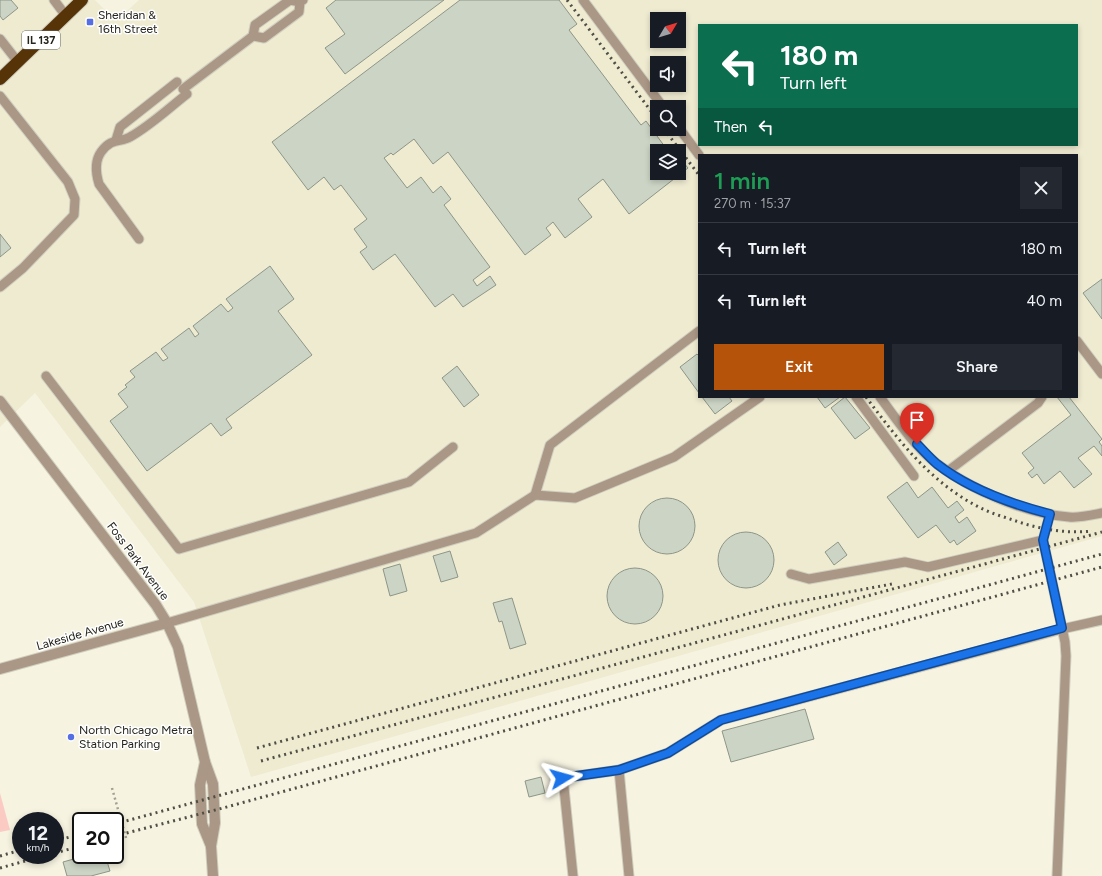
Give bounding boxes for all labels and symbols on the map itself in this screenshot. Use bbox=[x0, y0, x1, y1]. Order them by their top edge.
place label: Sheridan & 16th Street bbox=[98, 8, 158, 36]
north arrow bbox=[650, 12, 686, 48]
marker: Sheridan & 16th Street bbox=[85, 17, 95, 27]
road number: IL 137 bbox=[22, 31, 60, 49]
pin bbox=[900, 403, 934, 444]
street label: Foss Park Avenue bbox=[104, 519, 172, 603]
street label: Lakeside Avenue bbox=[35, 615, 126, 653]
place label: North Chicago Metra Station Parking bbox=[79, 723, 193, 751]
marker: North Chicago Metra Station Parking bbox=[66, 732, 76, 742]
position arrow bbox=[541, 757, 583, 799]
speed limit sign: 20 bbox=[72, 812, 124, 864]

